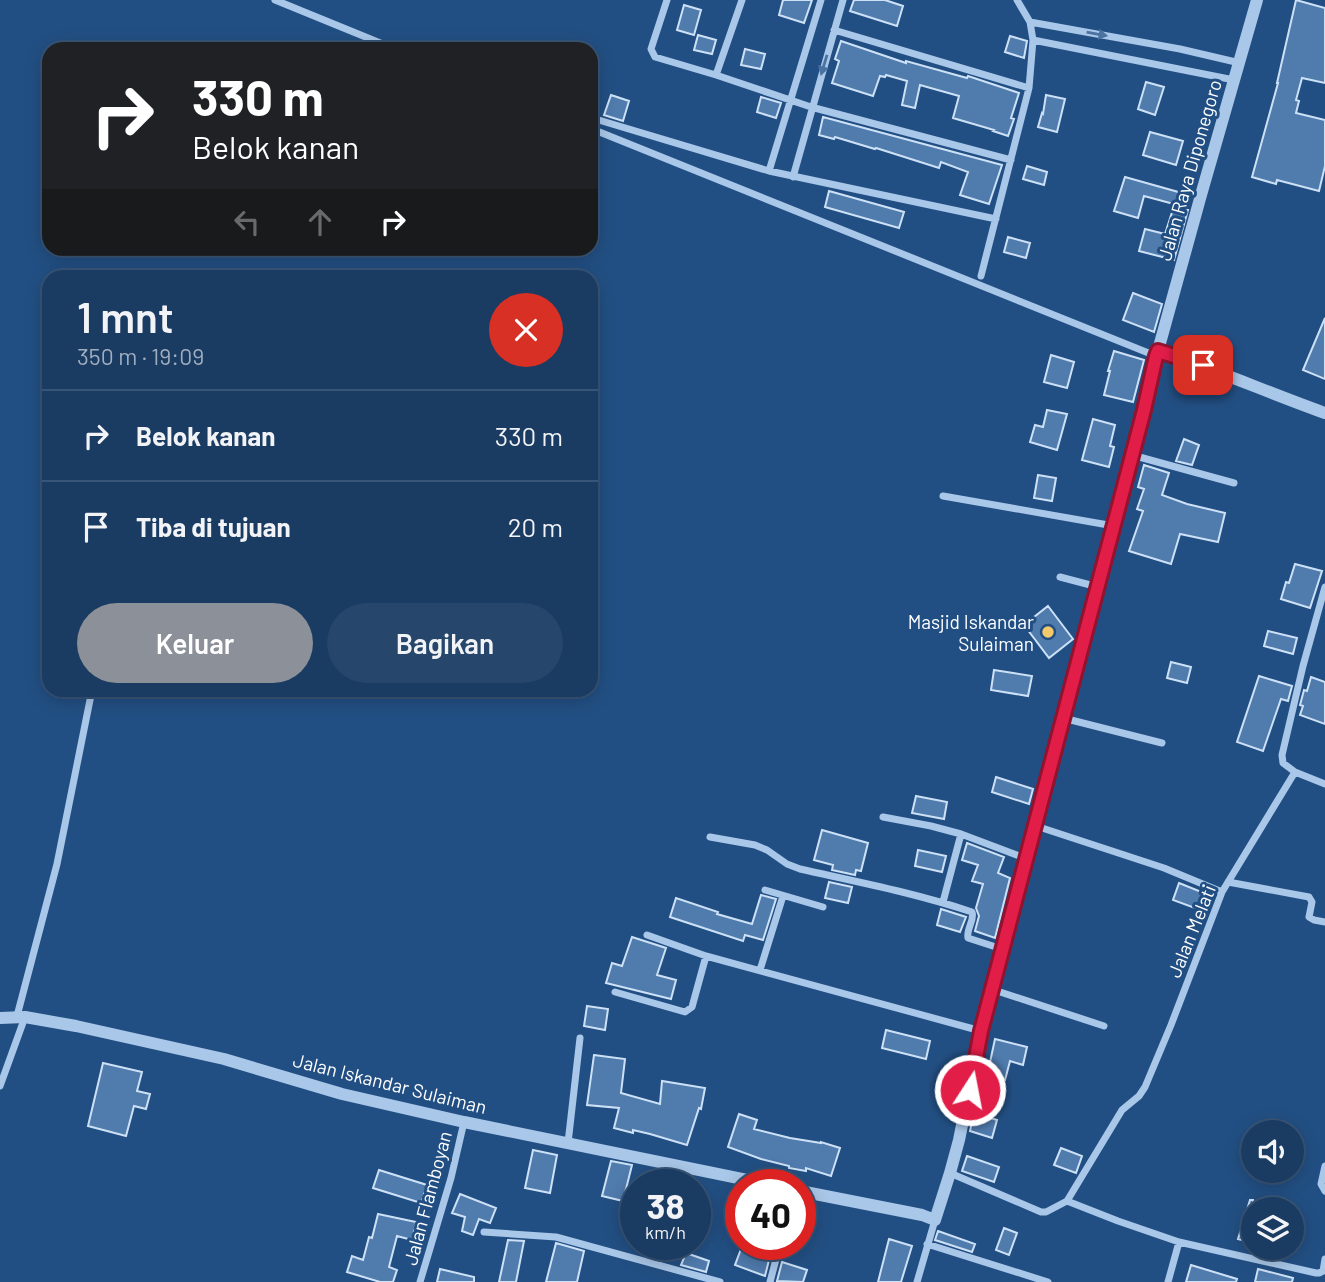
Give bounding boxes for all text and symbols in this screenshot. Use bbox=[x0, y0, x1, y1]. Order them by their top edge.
one-way arrow bbox=[1086, 29, 1108, 40]
one-way arrow bbox=[818, 55, 828, 76]
text: 330 m bbox=[192, 67, 324, 126]
icon: right bbox=[77, 70, 168, 161]
street label: Jalan Raya Diponegoro bbox=[1152, 77, 1226, 263]
text: Belok kanan bbox=[192, 127, 359, 165]
icon: left bbox=[228, 203, 266, 241]
icon: ahead bbox=[301, 203, 339, 241]
icon: right bbox=[374, 203, 412, 241]
text: 1 mnt bbox=[77, 291, 174, 341]
button: close bbox=[489, 293, 563, 367]
pin bbox=[1173, 335, 1233, 395]
text: 350 m · 19:09 bbox=[77, 342, 204, 370]
icon: arrive bbox=[1184, 346, 1222, 384]
icon: right bbox=[77, 417, 115, 455]
text: Belok kanan bbox=[136, 420, 275, 451]
text: 330 m bbox=[495, 420, 563, 451]
icon: arrive bbox=[77, 508, 115, 546]
text: Tiba di tujuan bbox=[136, 511, 291, 542]
text: 20 m bbox=[508, 511, 563, 542]
button: Keluar bbox=[77, 603, 313, 683]
button: Bagikan bbox=[327, 603, 563, 683]
place label: Masjid Iskandar Sulaiman bbox=[908, 610, 1034, 655]
marker: Masjid Iskandar Sulaiman bbox=[1040, 624, 1056, 640]
street label: Jalan Melati bbox=[1162, 881, 1220, 981]
street label: Jalan Iskandar Sulaiman bbox=[291, 1048, 489, 1118]
position arrow bbox=[933, 1053, 1007, 1127]
map controls bbox=[1241, 1120, 1304, 1260]
button: sound bbox=[1241, 1120, 1304, 1183]
street label: Jalan Flamboyan bbox=[398, 1128, 456, 1268]
speed limit sign: 40 bbox=[725, 1169, 816, 1260]
text: 38 bbox=[647, 1184, 684, 1226]
button: layers bbox=[1241, 1197, 1304, 1260]
text: km/h bbox=[645, 1221, 686, 1243]

